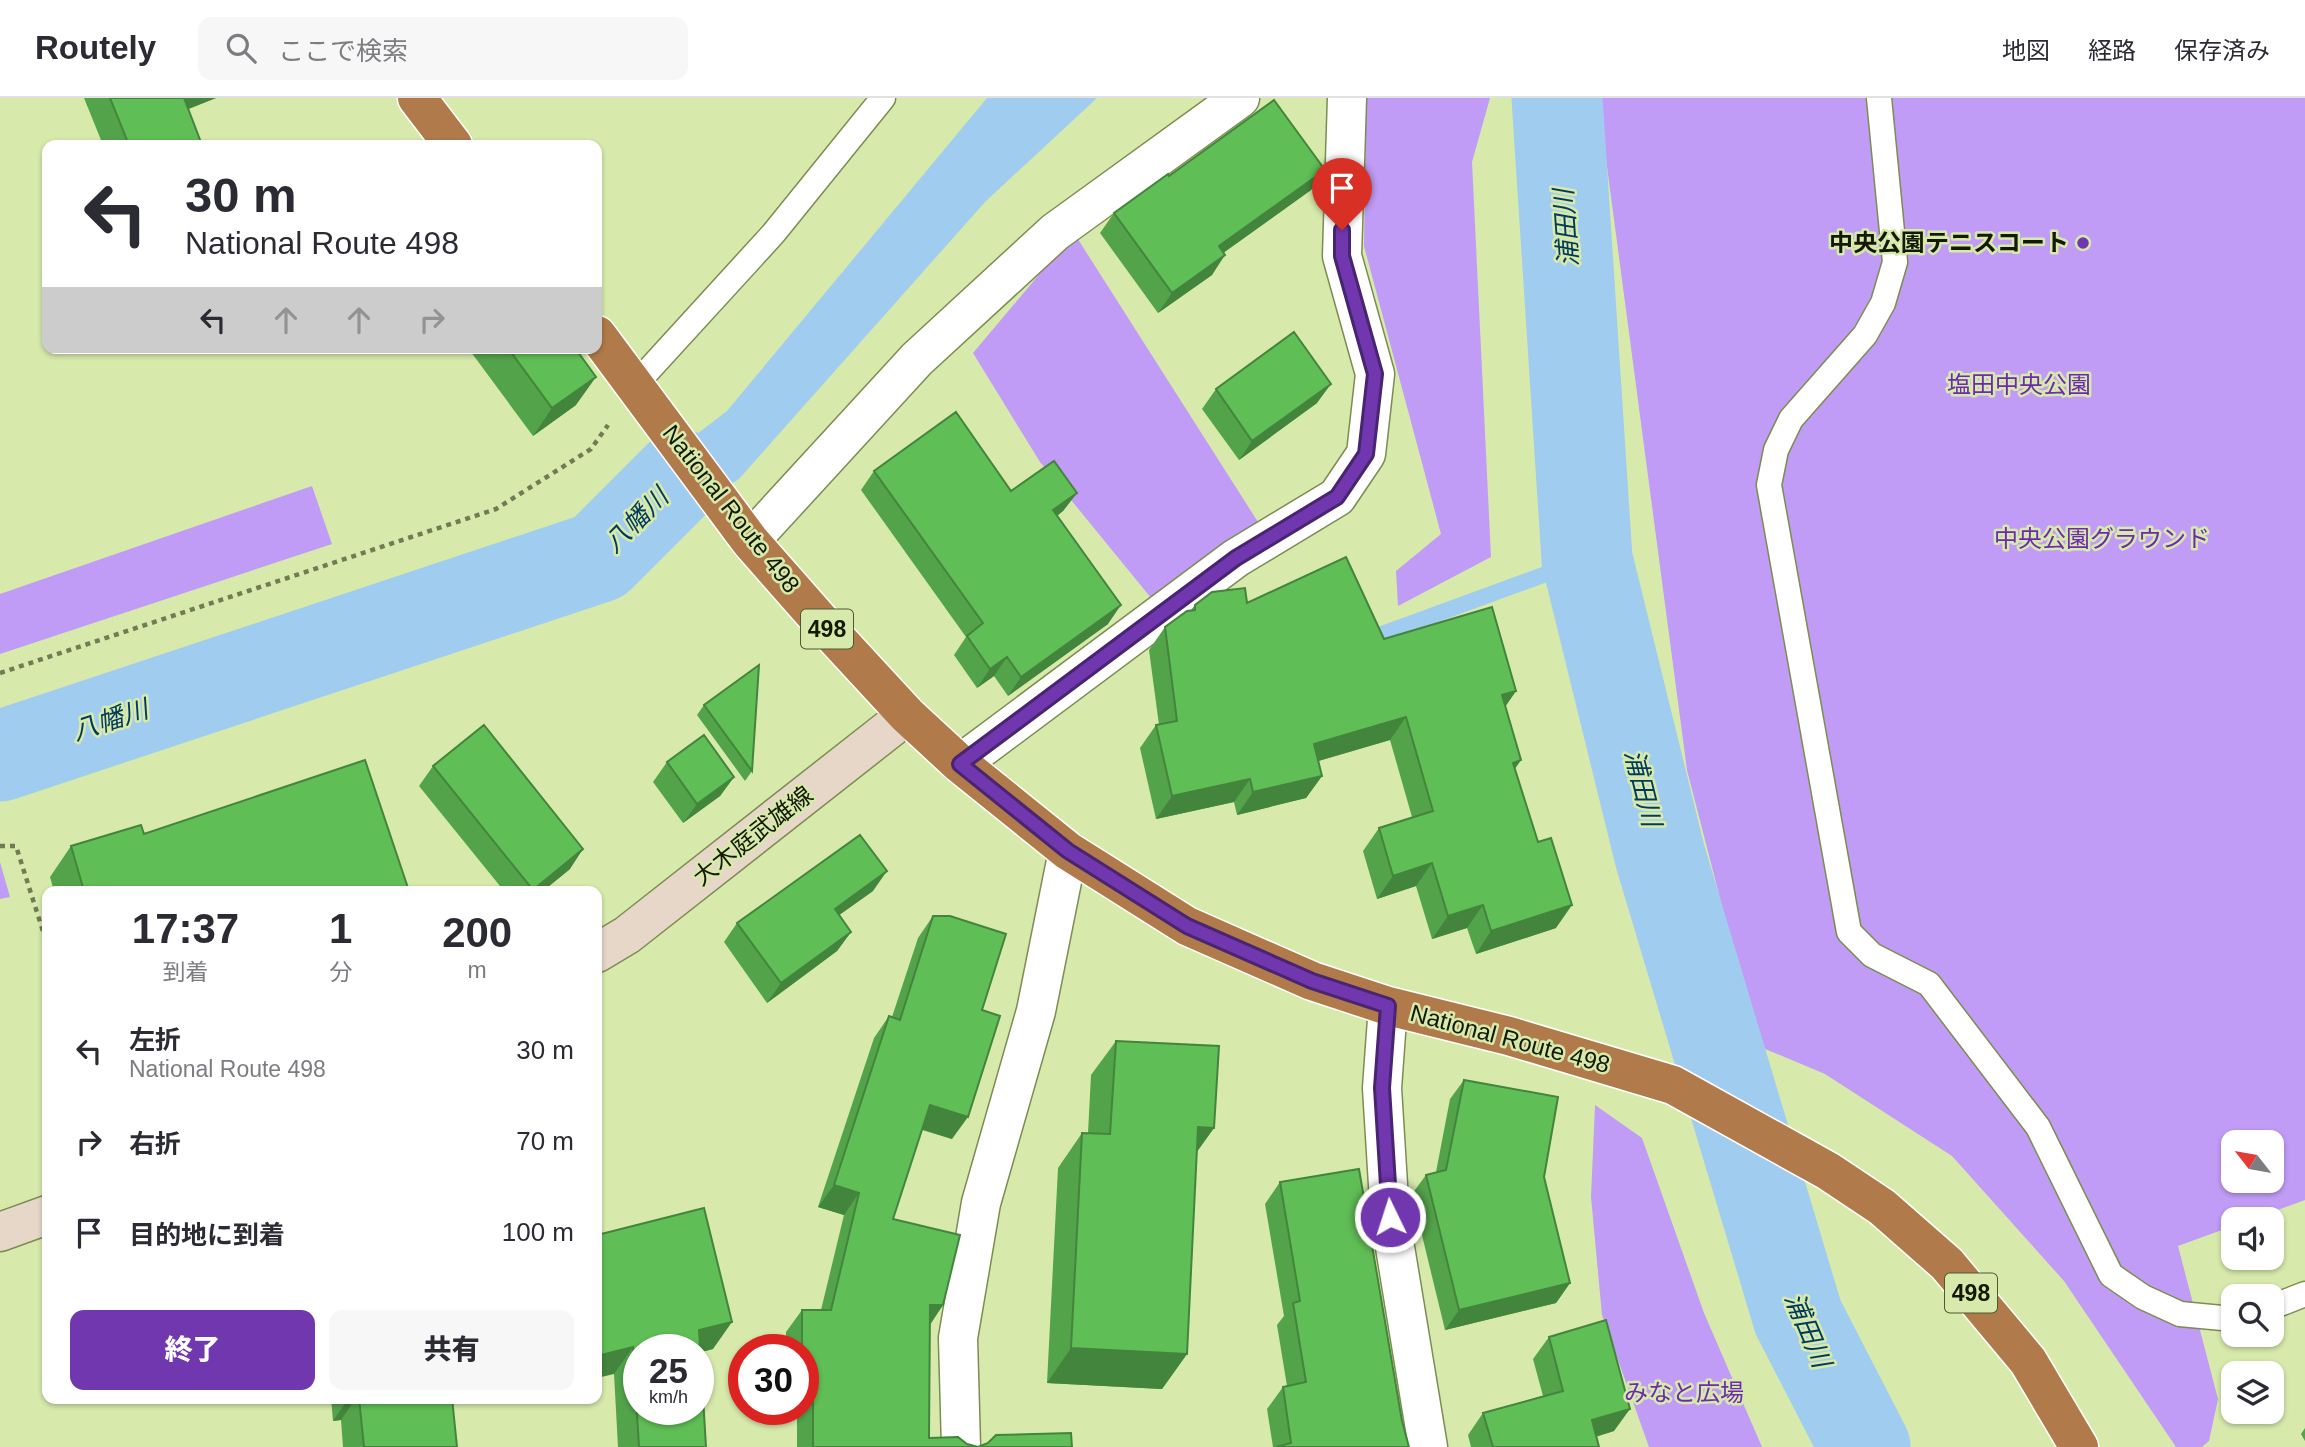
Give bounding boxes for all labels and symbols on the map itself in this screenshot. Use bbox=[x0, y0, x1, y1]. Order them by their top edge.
pin bbox=[1312, 158, 1372, 230]
water label: 浦田川 bbox=[1548, 185, 1584, 268]
place label: 中央公園テニスコート bbox=[1829, 229, 2069, 256]
marker: 中央公園テニスコート bbox=[2075, 235, 2091, 251]
park label: 塩田中央公園 bbox=[1947, 371, 2091, 398]
street label: National Route 498 bbox=[658, 419, 805, 598]
water label: 八幡川 bbox=[598, 480, 676, 558]
park label: 中央公園グラウンド bbox=[1994, 525, 2210, 552]
road number: 498 bbox=[801, 610, 853, 649]
water label: 八幡川 bbox=[68, 693, 155, 746]
water label: 浦田川 bbox=[1619, 747, 1668, 832]
street label: 大木庭武雄線 bbox=[688, 781, 818, 891]
street label: National Route 498 bbox=[1407, 999, 1613, 1078]
north arrow bbox=[2221, 1130, 2284, 1194]
position arrow bbox=[1353, 1180, 1427, 1254]
road number: 498 bbox=[1945, 1274, 1997, 1312]
water label: 浦田川 bbox=[1779, 1288, 1838, 1375]
speed limit sign: 30 bbox=[728, 1334, 819, 1425]
park label: みなと広場 bbox=[1624, 1379, 1744, 1406]

